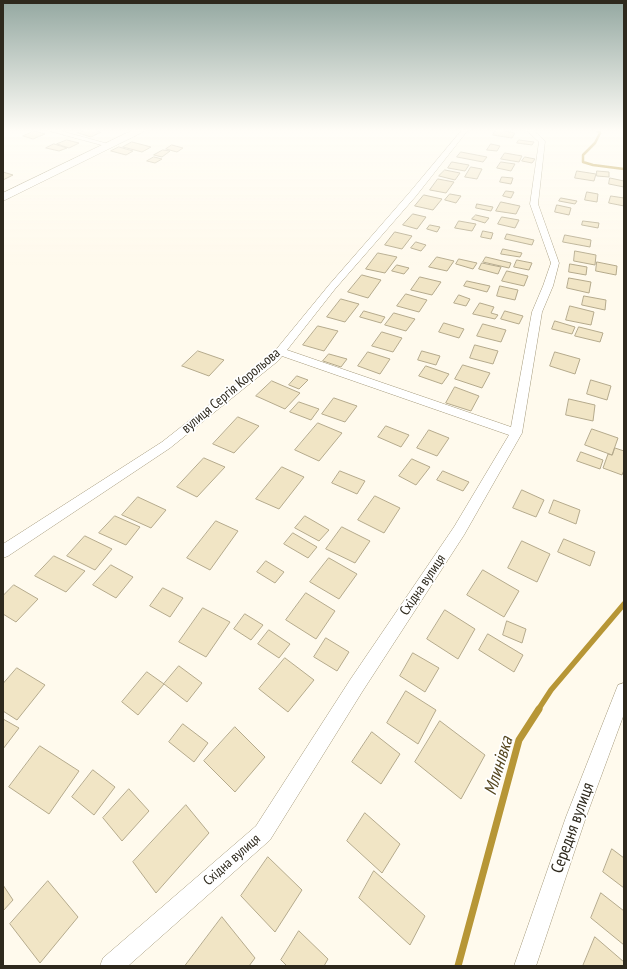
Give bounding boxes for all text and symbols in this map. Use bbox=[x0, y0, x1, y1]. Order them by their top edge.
street label: вулиця Сергія Корольова bbox=[178, 345, 284, 437]
street label: Східна вулиця bbox=[396, 551, 450, 619]
water label: Млинівка bbox=[480, 734, 518, 798]
street label: Середня вулиця bbox=[547, 780, 599, 876]
street label: Східна вулиця bbox=[200, 831, 264, 889]

